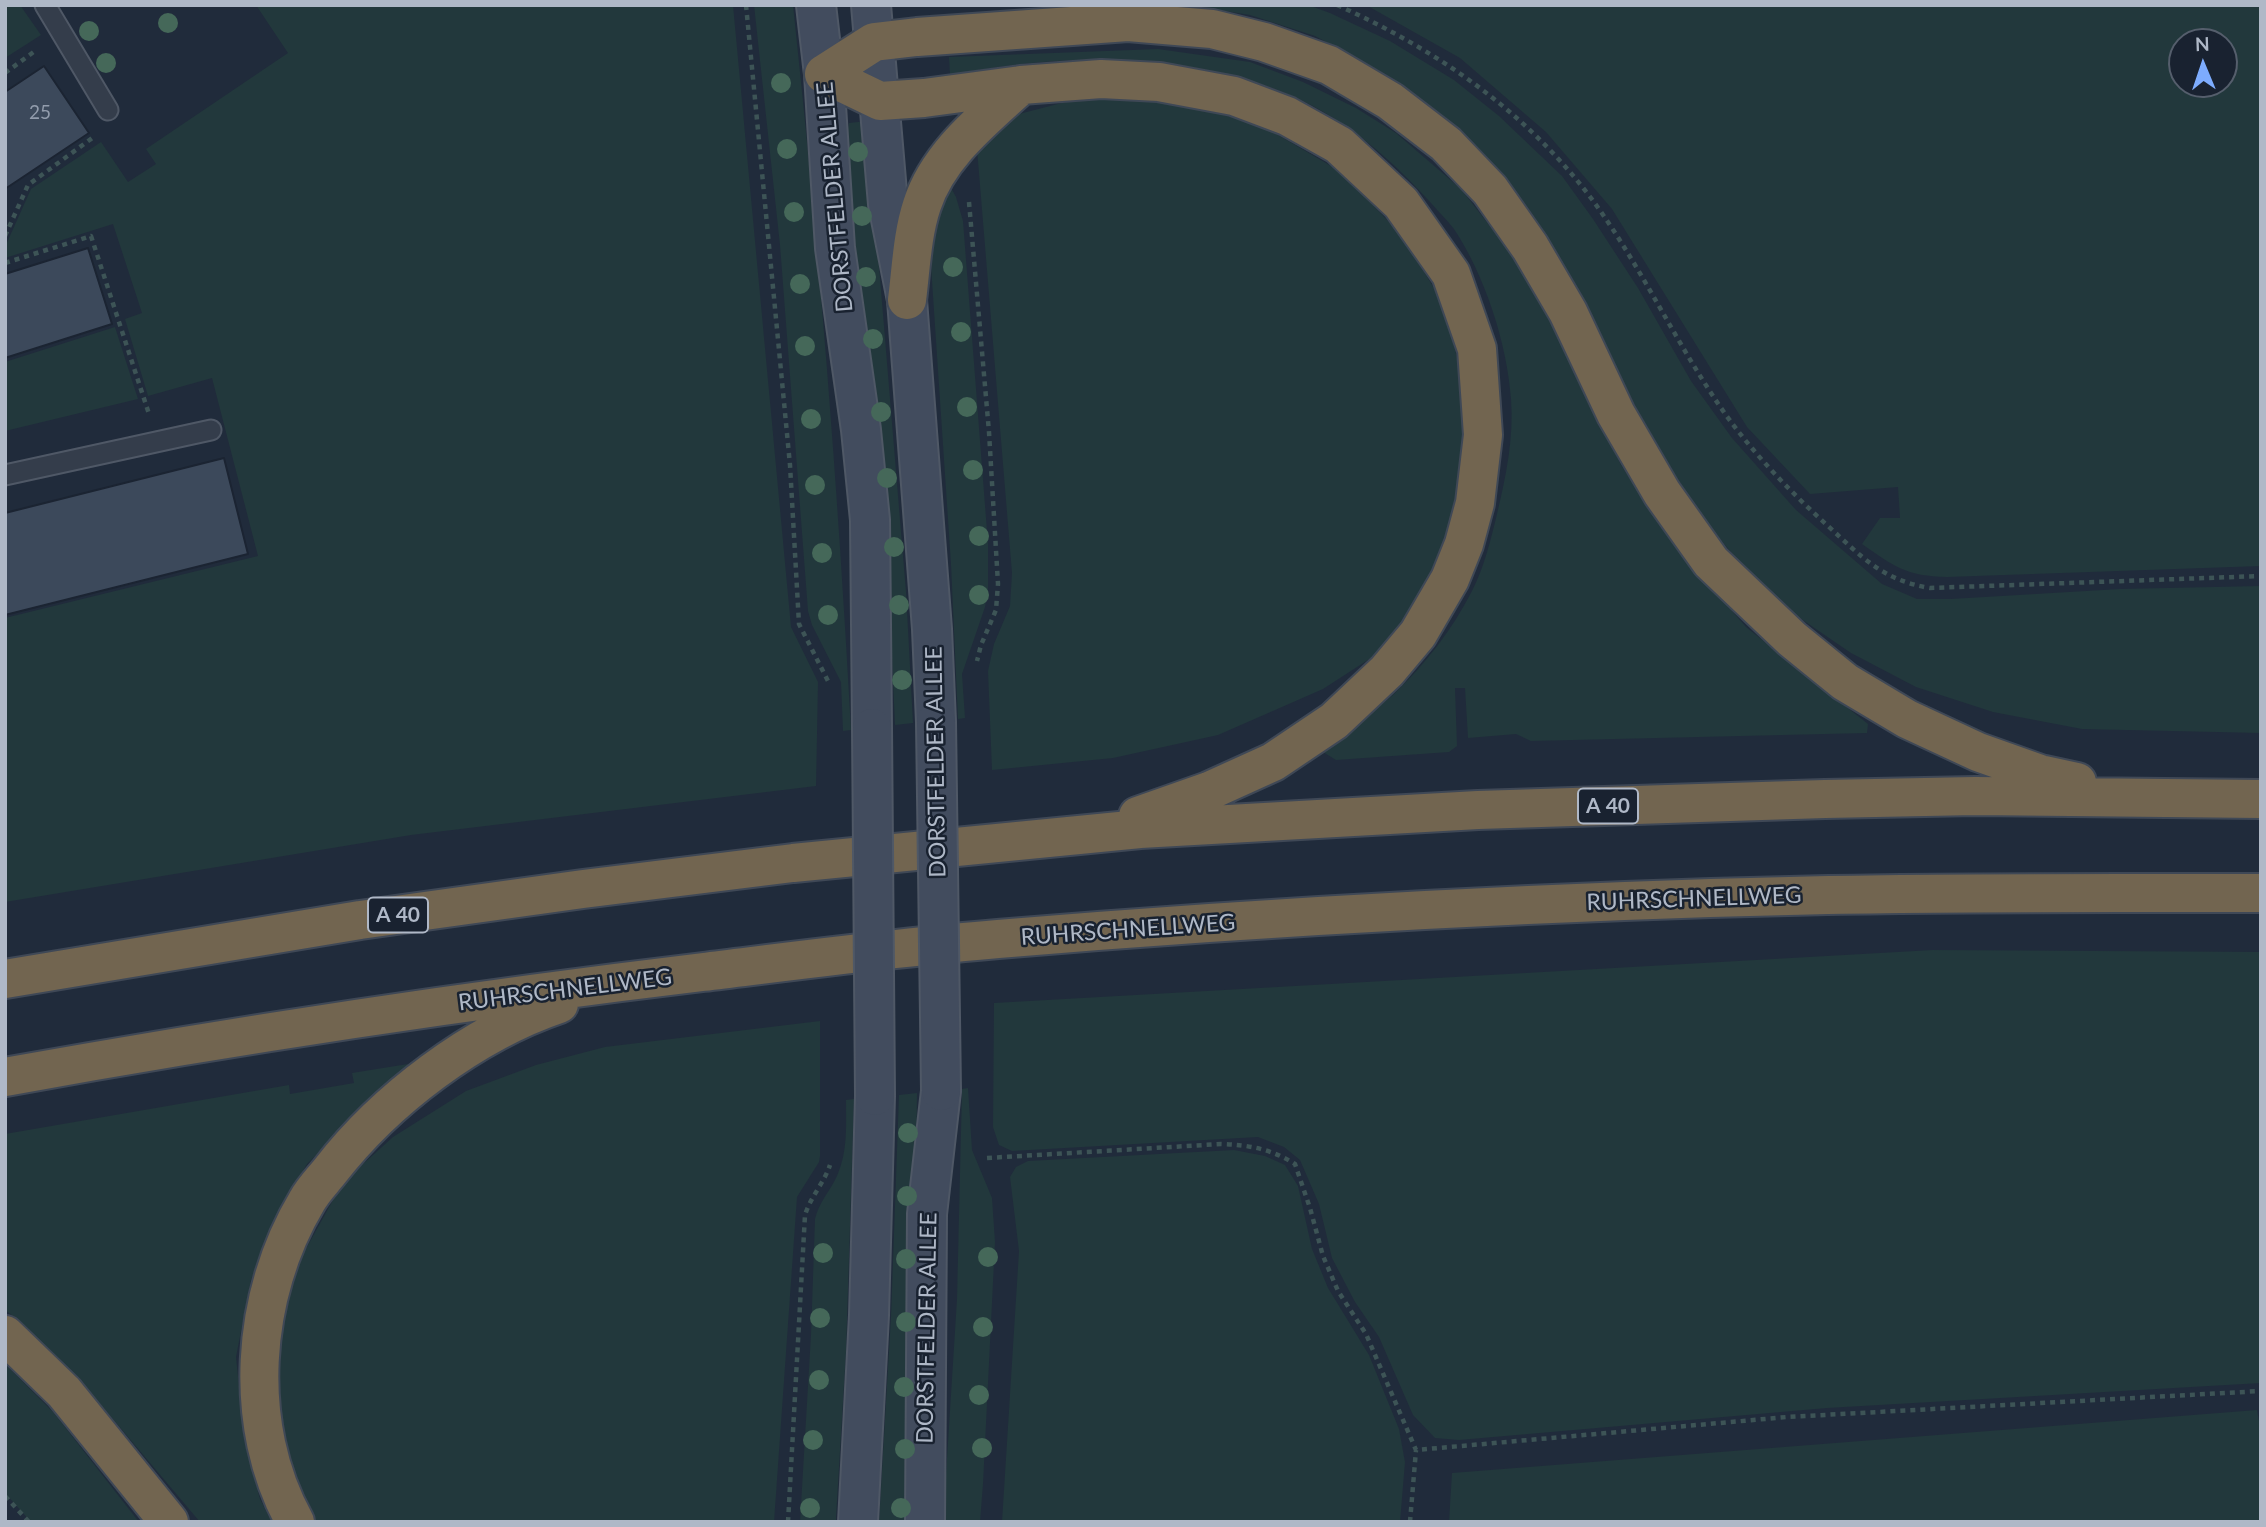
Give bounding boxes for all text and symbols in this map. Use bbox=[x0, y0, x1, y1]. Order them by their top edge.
north arrow bbox=[2168, 28, 2238, 98]
text: N bbox=[2195, 32, 2210, 55]
street label: DORSTFELDER ALLEE bbox=[811, 81, 859, 313]
house number: 25 bbox=[29, 102, 51, 124]
street label: DORSTFELDER ALLEE bbox=[920, 646, 952, 878]
road number: A 40 bbox=[1578, 788, 1638, 824]
street label: RUHRSCHNELLWEG bbox=[1586, 881, 1802, 917]
road number: A 40 bbox=[368, 898, 428, 932]
street label: RUHRSCHNELLWEG bbox=[1020, 909, 1236, 951]
street label: RUHRSCHNELLWEG bbox=[457, 963, 673, 1017]
street label: DORSTFELDER ALLEE bbox=[911, 1212, 943, 1444]

